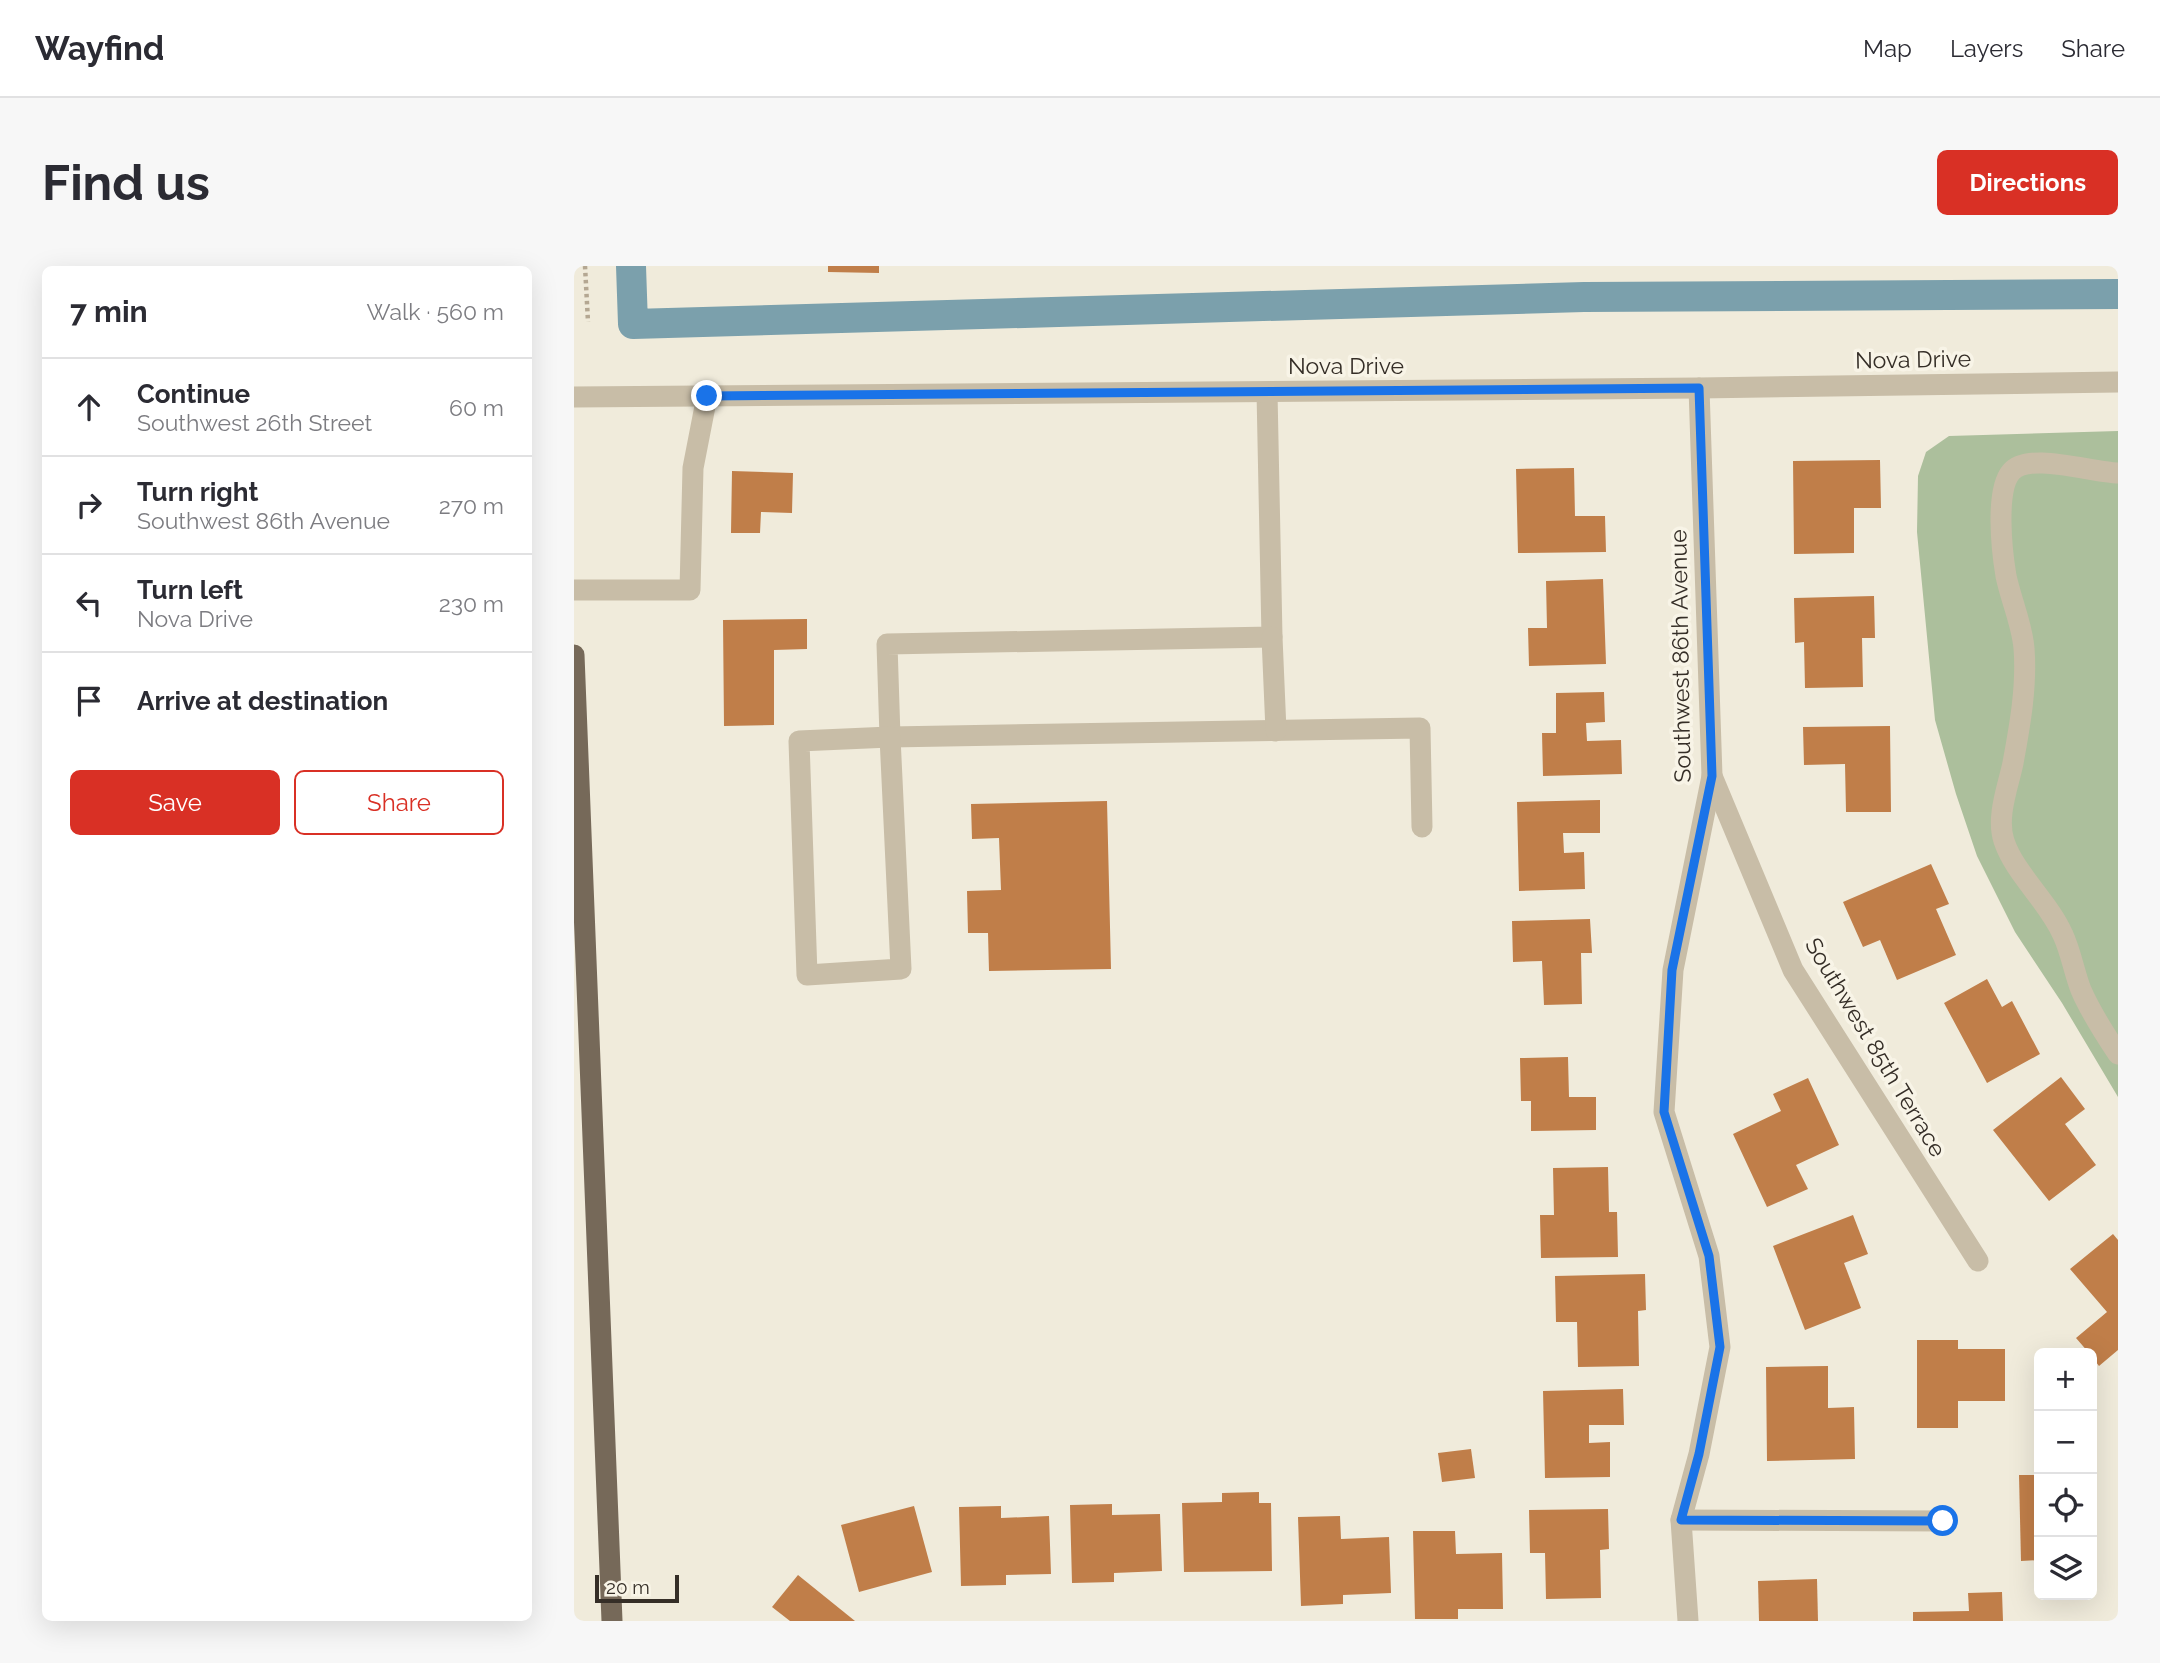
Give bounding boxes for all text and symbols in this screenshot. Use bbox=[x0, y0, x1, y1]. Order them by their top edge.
text: Wayfind bbox=[35, 29, 164, 68]
text: Map bbox=[1863, 34, 1912, 63]
text: Layers bbox=[1950, 34, 2023, 63]
text: Share bbox=[2061, 34, 2125, 63]
button: Directions bbox=[1937, 150, 2118, 215]
text: Find us bbox=[42, 154, 210, 211]
text: 7 min bbox=[70, 294, 148, 329]
text: Walk · 560 m bbox=[367, 298, 504, 325]
street label: Nova Drive bbox=[1855, 344, 1971, 374]
street label: Nova Drive bbox=[1288, 352, 1404, 379]
text: Continue bbox=[137, 379, 250, 409]
route end bbox=[691, 380, 722, 411]
icon: ahead bbox=[70, 388, 108, 426]
text: 60 m bbox=[449, 394, 504, 421]
text: Southwest 26th Street bbox=[137, 409, 372, 436]
text: Turn right bbox=[137, 477, 258, 507]
icon: right bbox=[70, 486, 108, 524]
text: 270 m bbox=[439, 492, 504, 519]
text: Southwest 86th Avenue bbox=[137, 507, 390, 534]
street label: Southwest 86th Avenue bbox=[1664, 529, 1696, 783]
text: Turn left bbox=[137, 575, 243, 605]
icon: left bbox=[70, 584, 108, 622]
text: 230 m bbox=[439, 590, 504, 617]
text: Nova Drive bbox=[137, 605, 253, 632]
icon: arrive bbox=[70, 682, 108, 720]
text: Arrive at destination bbox=[137, 686, 388, 716]
button: Save bbox=[70, 770, 280, 835]
button: Share bbox=[294, 770, 504, 835]
street label: Southwest 85th Terrace bbox=[1800, 933, 1952, 1161]
map controls bbox=[2034, 1348, 2097, 1600]
button: + bbox=[2034, 1348, 2097, 1411]
button: − bbox=[2034, 1411, 2097, 1474]
button: locate bbox=[2034, 1474, 2097, 1537]
route start bbox=[1927, 1505, 1958, 1536]
button: layers bbox=[2034, 1537, 2097, 1600]
scale bar bbox=[595, 1572, 679, 1604]
text: 20 m bbox=[606, 1576, 650, 1598]

